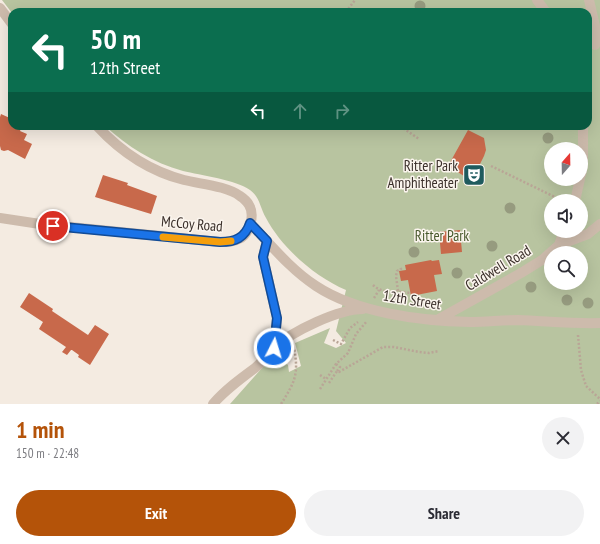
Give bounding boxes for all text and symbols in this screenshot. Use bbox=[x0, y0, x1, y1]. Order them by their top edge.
text: 50 m bbox=[90, 20, 141, 57]
icon: left bbox=[24, 24, 76, 76]
text: 12th Street bbox=[90, 56, 160, 79]
icon: left bbox=[247, 100, 269, 122]
icon: ahead bbox=[289, 100, 311, 122]
icon: right bbox=[331, 100, 353, 122]
north arrow bbox=[544, 142, 588, 186]
map controls bbox=[544, 142, 588, 290]
place label: Ritter Park Amphitheater bbox=[388, 156, 459, 192]
theatre icon: Ritter Park Amphitheater bbox=[461, 162, 487, 188]
button: sound bbox=[544, 194, 588, 238]
pin bbox=[36, 209, 70, 243]
street label: McCoy Road bbox=[161, 211, 224, 236]
icon: arrive bbox=[42, 215, 64, 237]
park label: Ritter Park bbox=[415, 226, 469, 245]
street label: Caldwell Road bbox=[461, 241, 534, 295]
button: search bbox=[544, 246, 588, 290]
street label: 12th Street bbox=[382, 286, 442, 313]
position arrow bbox=[253, 327, 295, 369]
text: 1 min bbox=[16, 414, 64, 445]
button: close bbox=[542, 417, 584, 459]
text: 150 m · 22:48 bbox=[16, 445, 79, 462]
button: Exit bbox=[16, 490, 296, 536]
button: Share bbox=[304, 490, 584, 536]

